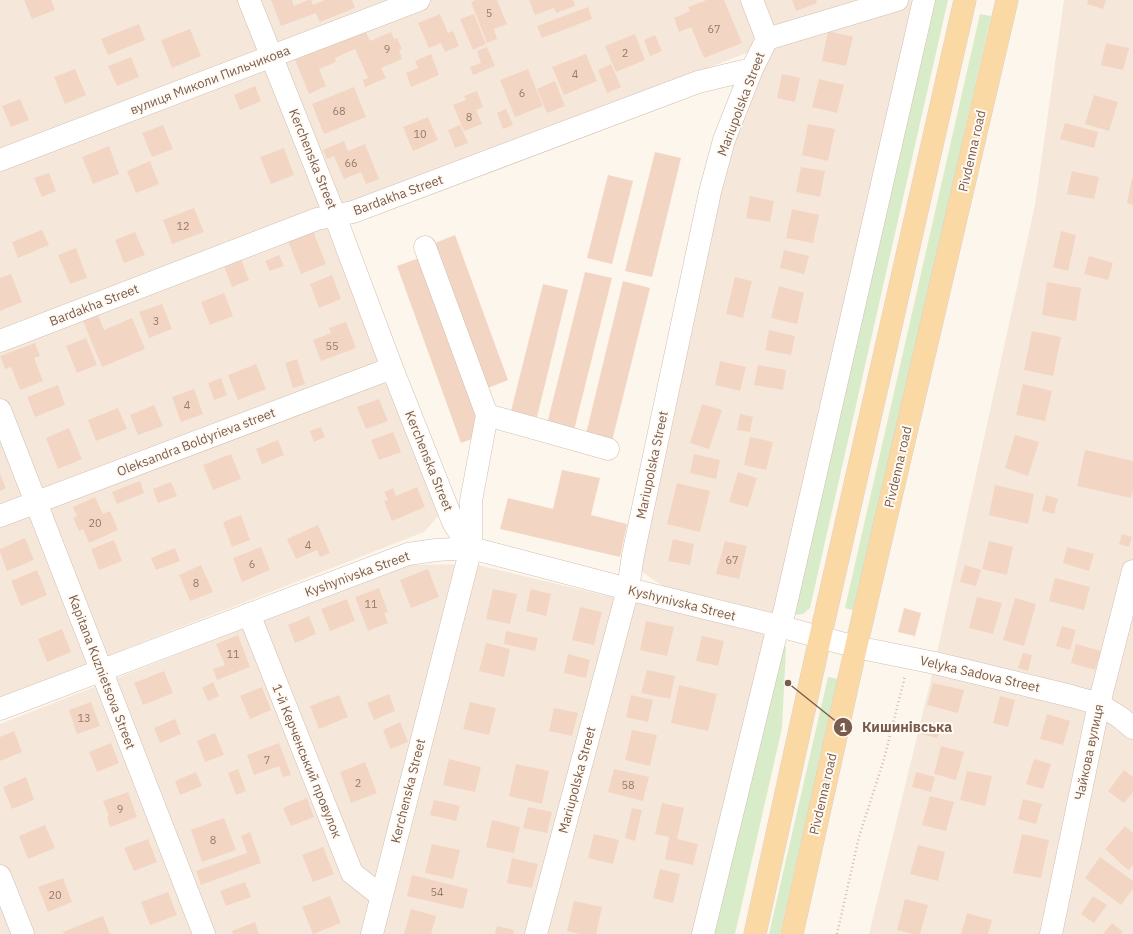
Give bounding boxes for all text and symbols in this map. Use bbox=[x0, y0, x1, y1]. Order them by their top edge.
house number: 5 bbox=[486, 6, 492, 20]
house number: 67 bbox=[707, 22, 721, 36]
street label: вулиця Миколи Пильчикова bbox=[128, 42, 293, 118]
house number: 9 bbox=[384, 42, 390, 56]
house number: 2 bbox=[622, 46, 628, 60]
street label: Mariupolska Street bbox=[713, 50, 769, 158]
house number: 4 bbox=[572, 67, 579, 81]
house number: 6 bbox=[519, 86, 525, 100]
house number: 68 bbox=[332, 104, 346, 118]
street label: Kerchenska Street bbox=[285, 106, 341, 212]
street label: Pivdenna road bbox=[954, 108, 990, 194]
house number: 8 bbox=[466, 110, 472, 124]
house number: 10 bbox=[413, 127, 427, 141]
house number: 66 bbox=[344, 156, 358, 170]
street label: Bardakha Street bbox=[351, 171, 445, 219]
house number: 12 bbox=[176, 219, 190, 233]
street label: Bardakha Street bbox=[47, 280, 141, 330]
house number: 3 bbox=[153, 314, 159, 328]
house number: 55 bbox=[325, 339, 339, 353]
house number: 4 bbox=[184, 398, 191, 412]
street label: Oleksandra Boldyrieva street bbox=[114, 404, 278, 480]
street label: Kerchenska Street bbox=[401, 408, 457, 514]
street label: Mariupolska Street bbox=[632, 409, 672, 521]
street label: Pivdenna road bbox=[880, 424, 916, 510]
house number: 20 bbox=[88, 516, 102, 530]
house number: 4 bbox=[305, 538, 312, 552]
street label: Kyshynivska Street bbox=[302, 547, 412, 601]
house number: 67 bbox=[725, 553, 739, 567]
house number: 6 bbox=[249, 557, 255, 571]
house number: 8 bbox=[193, 576, 199, 590]
street label: Kyshynivska Street bbox=[626, 581, 738, 625]
street label: Kapitana Kuznietsova Street bbox=[65, 592, 139, 752]
house number: 11 bbox=[364, 597, 378, 611]
house number: 11 bbox=[226, 647, 240, 661]
street label: Velyka Sadova Street bbox=[918, 652, 1042, 696]
street label: 1-й Керченський провулок bbox=[268, 681, 346, 841]
street label: Чайкова вулиця bbox=[1071, 703, 1107, 801]
house number: 13 bbox=[77, 711, 91, 725]
callout: Кишинівська bbox=[833, 714, 960, 740]
text: Кишинівська bbox=[862, 718, 952, 736]
text: 1 bbox=[839, 720, 847, 735]
street label: Mariupolska Street bbox=[555, 725, 599, 835]
street label: Kerchenska Street bbox=[387, 737, 429, 845]
street label: Pivdenna road bbox=[805, 751, 841, 837]
house number: 7 bbox=[264, 753, 270, 767]
house number: 2 bbox=[355, 776, 361, 790]
house number: 58 bbox=[621, 778, 635, 792]
house number: 9 bbox=[117, 802, 123, 816]
house number: 8 bbox=[210, 833, 216, 847]
house number: 54 bbox=[430, 885, 444, 899]
house number: 20 bbox=[48, 888, 62, 902]

